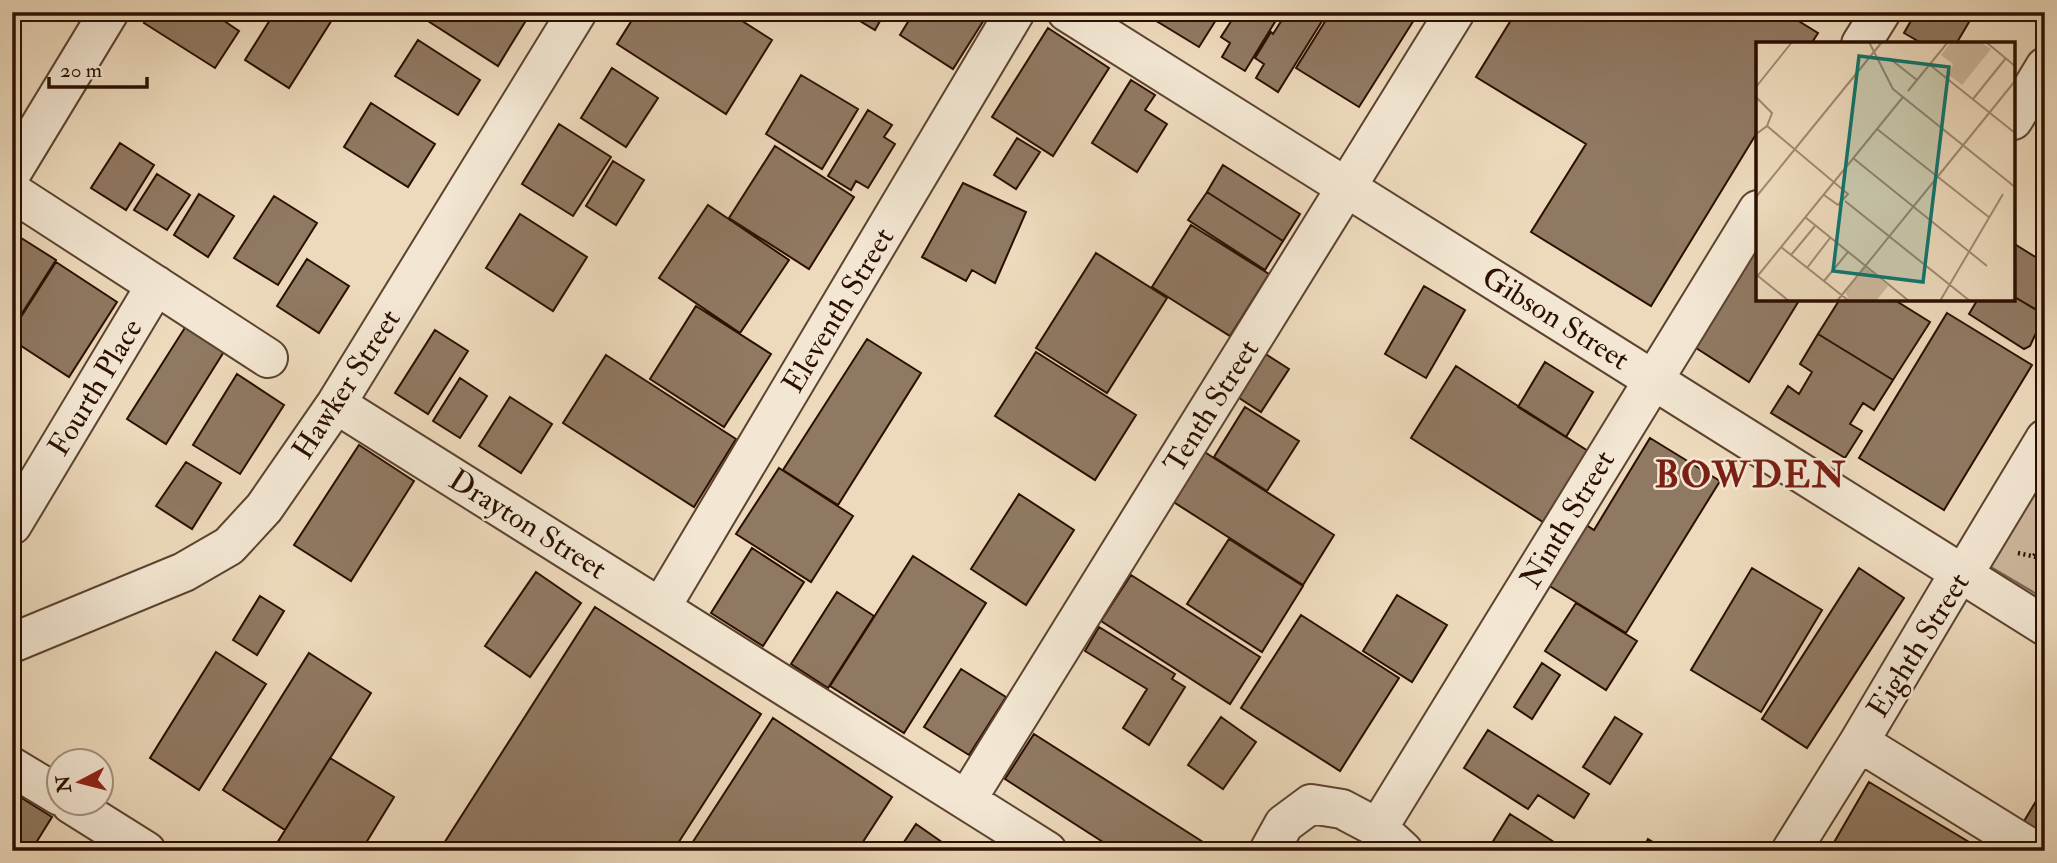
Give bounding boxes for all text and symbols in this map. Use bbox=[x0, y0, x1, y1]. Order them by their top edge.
inset map bbox=[1756, 42, 2015, 301]
scale bar bbox=[49, 46, 147, 90]
text: 20 m bbox=[60, 57, 102, 84]
street label: Eleventh Street bbox=[775, 221, 902, 400]
street label: Gibson Street bbox=[1475, 259, 1636, 378]
street label: Hawker Street bbox=[284, 302, 409, 466]
street label: Fourth Place bbox=[40, 312, 151, 462]
street label: Tenth Street bbox=[1156, 332, 1267, 480]
street label: Ninth Street bbox=[1512, 443, 1623, 595]
district label: BOWDEN bbox=[1655, 452, 1847, 499]
street label: Drayton Street bbox=[442, 461, 614, 588]
street label: Eighth Street bbox=[1859, 566, 1978, 725]
north arrow bbox=[46, 748, 116, 818]
text: N bbox=[51, 773, 77, 795]

